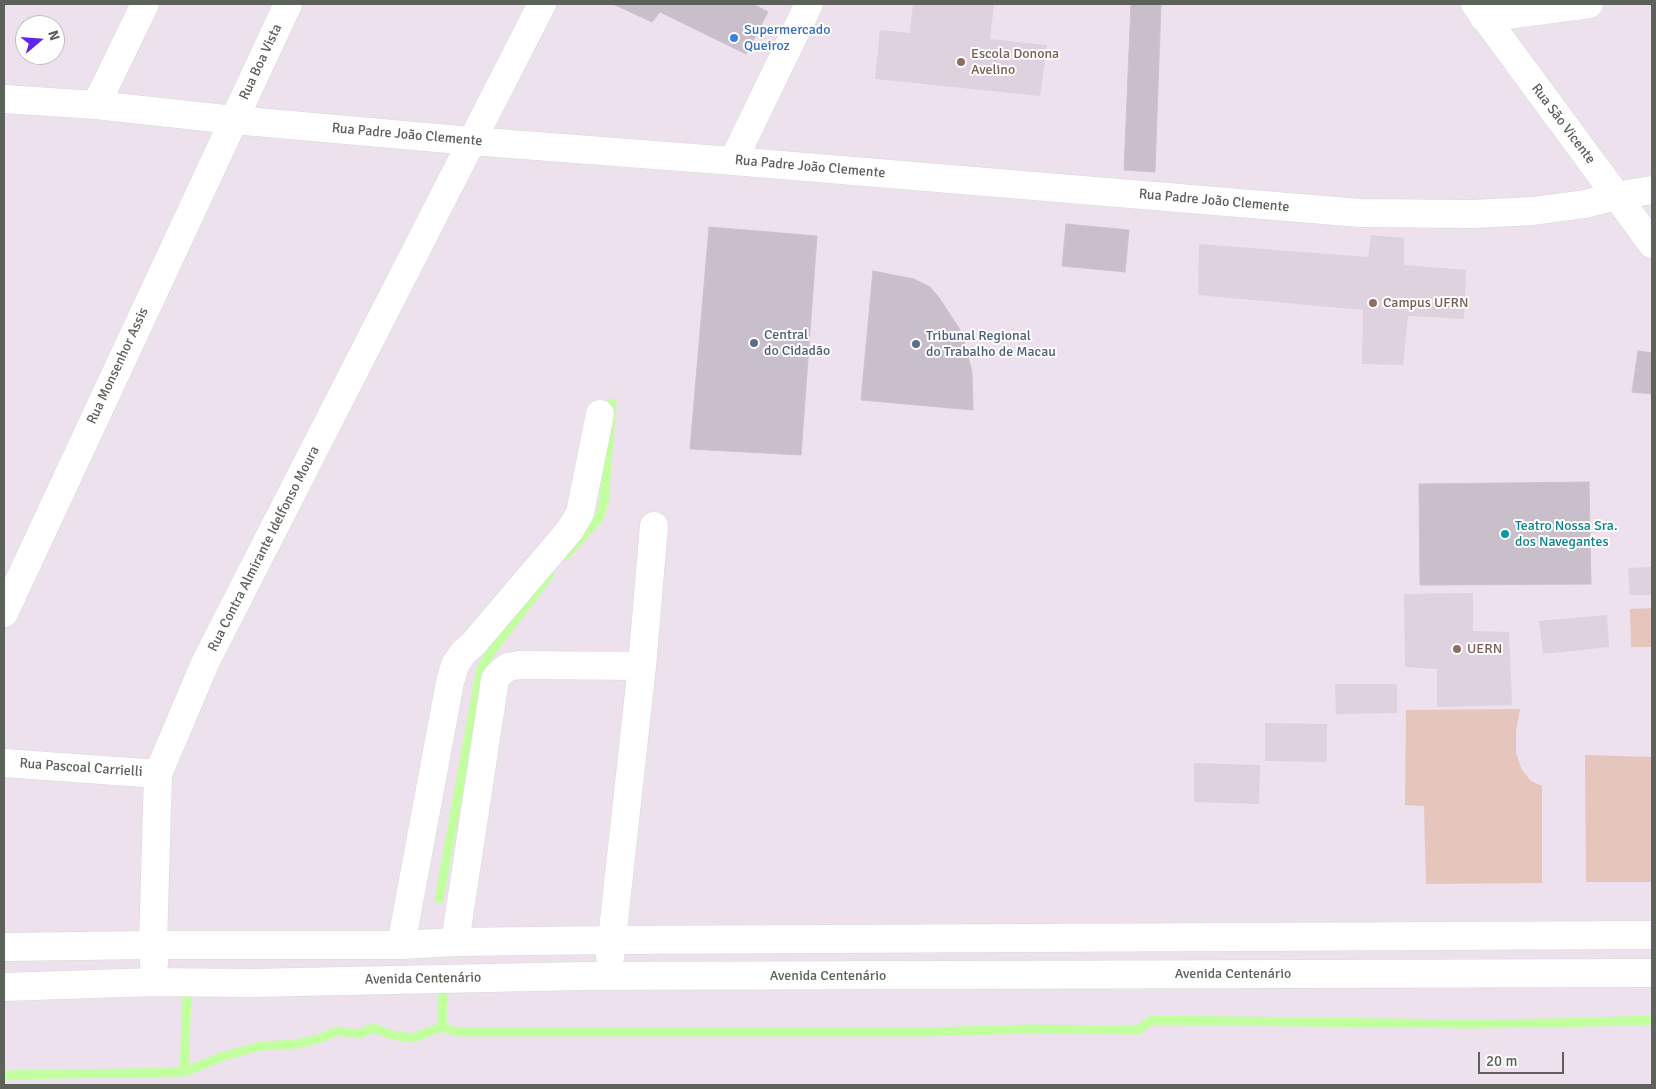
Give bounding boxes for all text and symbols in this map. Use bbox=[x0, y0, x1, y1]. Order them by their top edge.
north arrow bbox=[15, 15, 65, 65]
street label: Rua Boa Vista bbox=[236, 21, 286, 103]
place label: Supermercado Queiroz bbox=[744, 22, 830, 54]
text: N bbox=[44, 28, 63, 43]
marker: Supermercado Queiroz bbox=[728, 32, 740, 44]
place label: Escola Donona Avelino bbox=[971, 46, 1059, 78]
marker: Escola Donona Avelino bbox=[955, 56, 967, 68]
street label: Rua São Vicente bbox=[1527, 81, 1599, 167]
street label: Rua Padre João Clemente bbox=[331, 120, 483, 150]
street label: Rua Padre João Clemente bbox=[734, 152, 886, 182]
street label: Rua Padre João Clemente bbox=[1138, 186, 1290, 216]
place label: Campus UFRN bbox=[1383, 295, 1468, 311]
marker: Campus UFRN bbox=[1367, 297, 1379, 309]
street label: Rua Monsenhor Assis bbox=[84, 305, 152, 427]
place label: Central do Cidadão bbox=[764, 327, 830, 360]
place label: Tribunal Regional do Trabalho de Macau bbox=[926, 328, 1056, 361]
marker: Central do Cidadão bbox=[748, 337, 760, 349]
marker: Tribunal Regional do Trabalho de Macau bbox=[910, 338, 922, 350]
street label: Rua Contra Almirante Idelfonso Moura bbox=[205, 443, 323, 655]
place label: Teatro Nossa Sra. dos Navegantes bbox=[1515, 518, 1618, 550]
marker: Teatro Nossa Sra. dos Navegantes bbox=[1499, 528, 1511, 540]
place label: UERN bbox=[1467, 641, 1502, 657]
marker: UERN bbox=[1451, 643, 1463, 655]
street label: Rua Pascoal Carrielli bbox=[19, 755, 143, 781]
street label: Avenida Centenário bbox=[1175, 966, 1291, 982]
street label: Avenida Centenário bbox=[770, 968, 886, 984]
street label: Avenida Centenário bbox=[365, 970, 481, 988]
scale bar bbox=[1481, 1042, 1567, 1074]
text: 20 m bbox=[1486, 1052, 1517, 1070]

